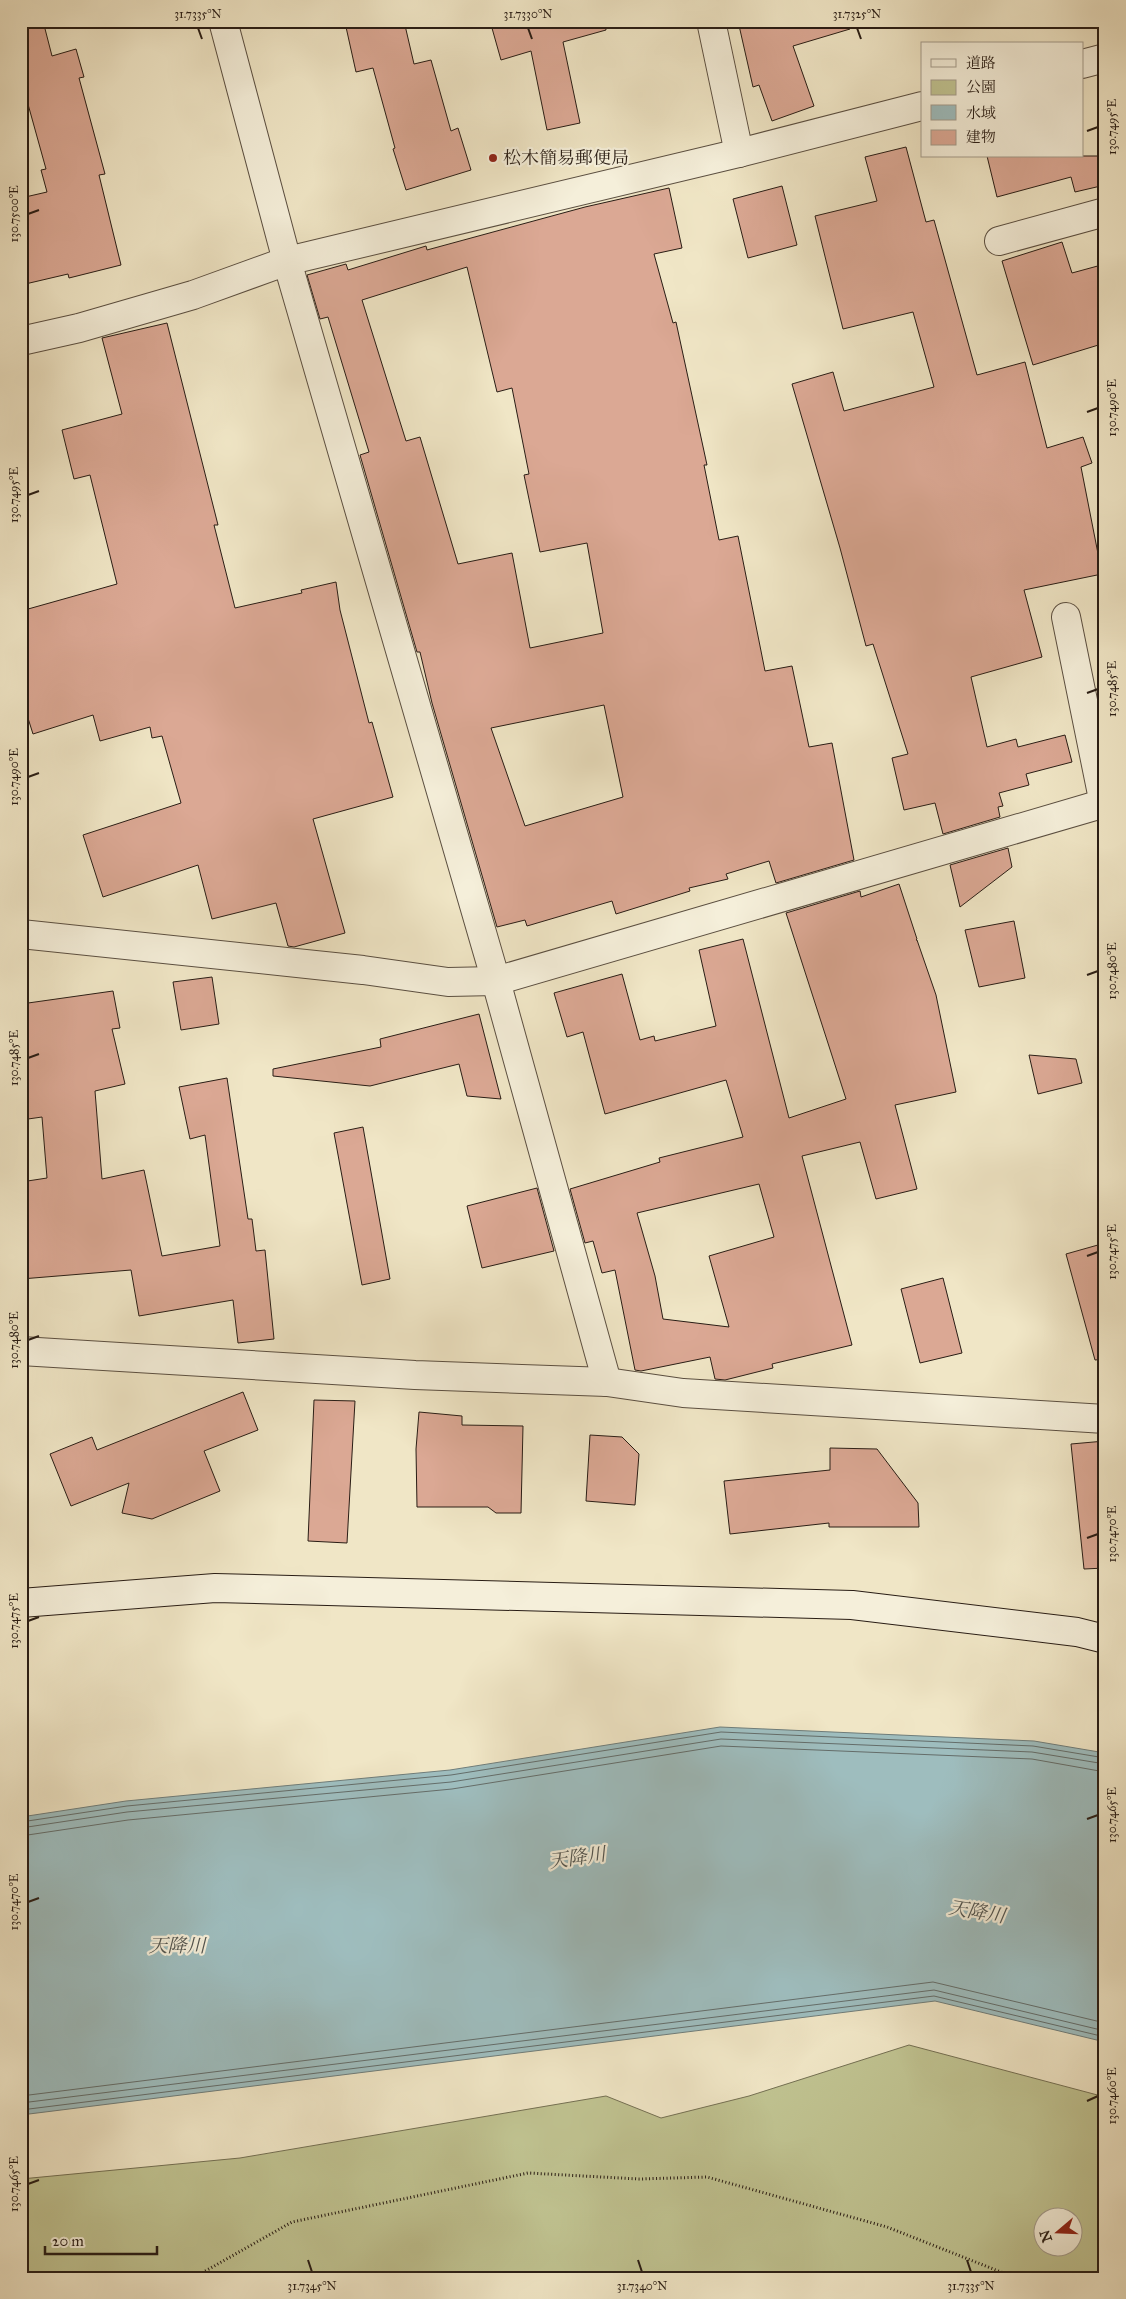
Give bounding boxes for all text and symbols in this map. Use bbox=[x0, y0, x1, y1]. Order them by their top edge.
text: 31.7335°N bbox=[174, 7, 222, 21]
text: 31.7330°N bbox=[504, 7, 552, 21]
text: 31.7325°N bbox=[833, 7, 881, 21]
legend bbox=[921, 42, 1084, 158]
text: 道路 bbox=[966, 54, 996, 72]
text: 公園 bbox=[966, 78, 996, 96]
text: 130.7495°E bbox=[1105, 99, 1119, 155]
text: 水域 bbox=[966, 104, 996, 122]
text: 建物 bbox=[966, 128, 996, 146]
place label: 松木簡易郵便局 bbox=[503, 147, 629, 169]
marker: 松木簡易郵便局 bbox=[487, 152, 499, 164]
text: 130.7500°E bbox=[7, 185, 21, 243]
text: 130.7490°E bbox=[1105, 379, 1119, 437]
text: 130.7495°E bbox=[7, 467, 21, 523]
text: 130.7485°E bbox=[1105, 661, 1119, 717]
text: 130.7490°E bbox=[7, 748, 21, 806]
text: 130.7480°E bbox=[1105, 942, 1119, 1000]
text: 130.7485°E bbox=[7, 1030, 21, 1086]
text: 130.7475°E bbox=[1105, 1224, 1119, 1280]
text: 130.7480°E bbox=[7, 1311, 21, 1369]
text: 130.7470°E bbox=[1105, 1505, 1119, 1562]
text: 130.7475°E bbox=[7, 1593, 21, 1649]
text: 130.7465°E bbox=[1105, 1787, 1119, 1843]
water label: 天降川 bbox=[547, 1842, 609, 1873]
text: 130.7470°E bbox=[7, 1873, 21, 1930]
water label: 天降川 bbox=[947, 1896, 1009, 1928]
water label: 天降川 bbox=[148, 1934, 207, 1957]
text: 130.7460°E bbox=[1105, 2067, 1119, 2125]
text: 130.7465°E bbox=[7, 2156, 21, 2212]
north arrow bbox=[1034, 2206, 1084, 2256]
scale bar bbox=[45, 2224, 158, 2256]
text: N bbox=[1036, 2228, 1056, 2244]
text: 20 m bbox=[52, 2232, 84, 2250]
text: 31.7345°N bbox=[287, 2279, 337, 2293]
text: 31.7340°N bbox=[617, 2279, 667, 2293]
text: 31.7335°N bbox=[947, 2279, 995, 2293]

